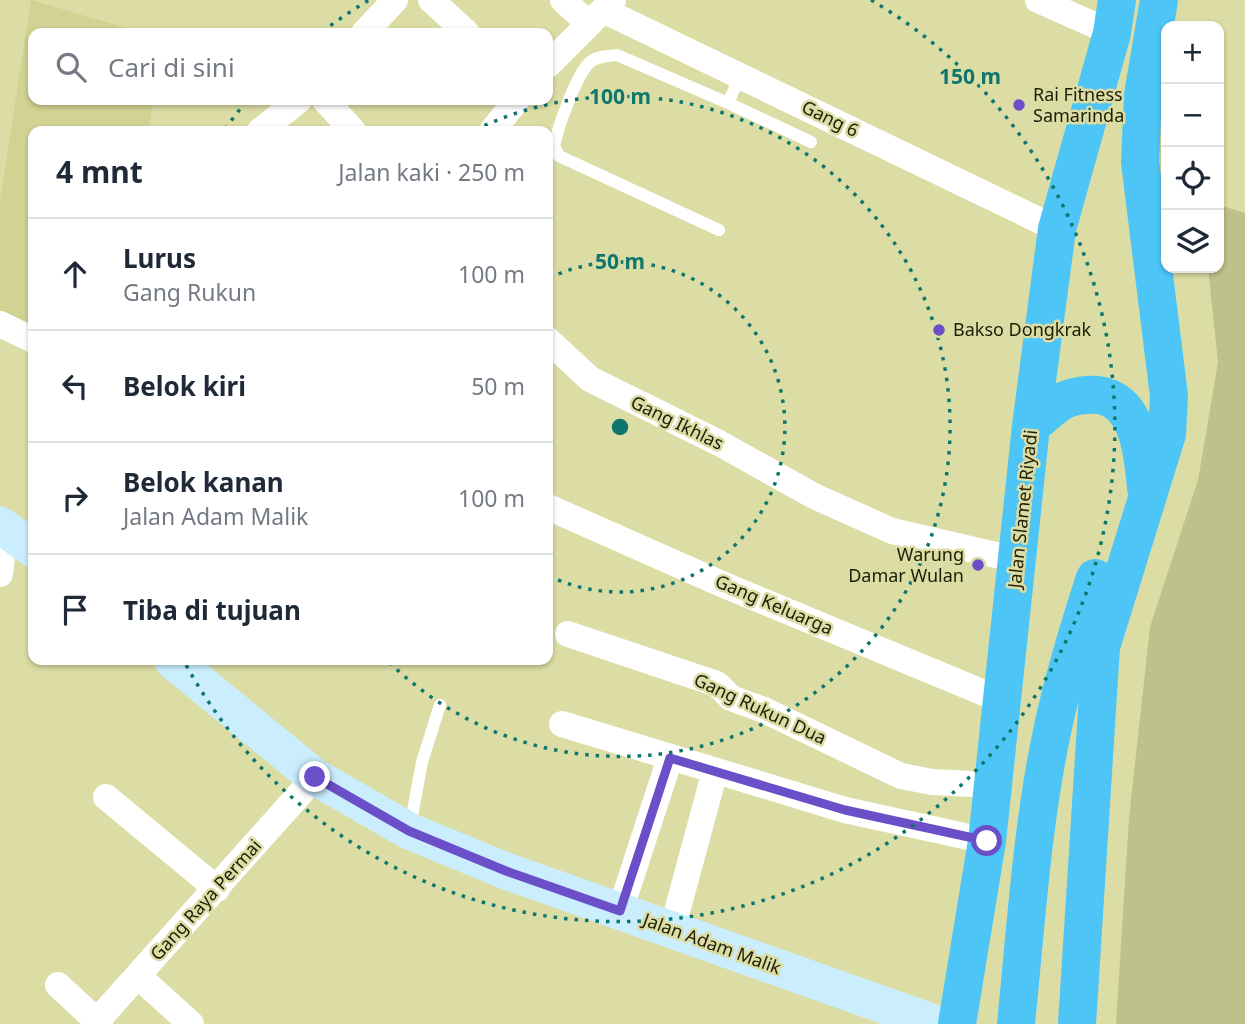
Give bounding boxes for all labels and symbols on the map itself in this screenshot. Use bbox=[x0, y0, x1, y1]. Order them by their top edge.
text: 150 m bbox=[939, 62, 1001, 90]
text: 100 m bbox=[589, 82, 651, 110]
place label: Rai Fitness Samarinda bbox=[1033, 82, 1124, 127]
street label: Gang 6 bbox=[798, 94, 863, 142]
marker: Rai Fitness Samarinda bbox=[1011, 97, 1027, 113]
text: 50 m bbox=[595, 247, 645, 275]
place label: Bakso Dongkrak bbox=[953, 317, 1092, 341]
marker: Bakso Dongkrak bbox=[931, 322, 947, 338]
street label: Gang Ikhlas bbox=[627, 389, 728, 455]
centre of rings bbox=[608, 415, 632, 439]
street label: Jalan Slamet Riyadi bbox=[1002, 428, 1042, 591]
place label: Warung Damar Wulan bbox=[848, 542, 964, 587]
marker: Warung Damar Wulan bbox=[970, 557, 986, 573]
street label: Gang Keluarga bbox=[712, 568, 837, 640]
street label: Gang Rukun Dua bbox=[690, 667, 830, 749]
route end bbox=[299, 761, 330, 792]
route start bbox=[971, 825, 1002, 856]
street label: Gang Raya Permai bbox=[144, 834, 266, 965]
street label: Jalan Adam Malik bbox=[638, 906, 785, 979]

